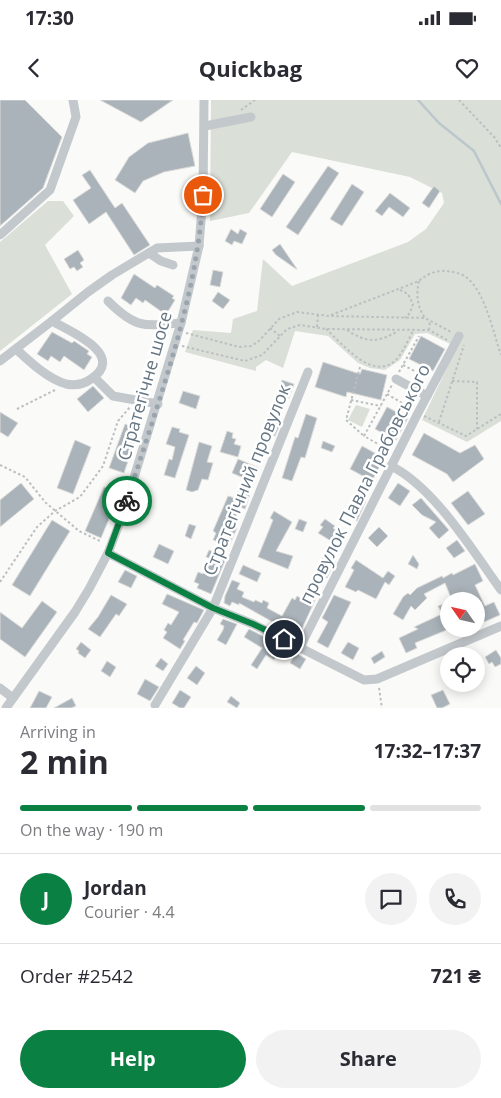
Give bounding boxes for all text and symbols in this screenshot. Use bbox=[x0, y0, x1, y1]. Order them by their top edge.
text: 17:30 bbox=[25, 5, 74, 31]
text: Quickbag bbox=[199, 53, 302, 83]
icon: back bbox=[20, 54, 48, 82]
icon: heart bbox=[453, 54, 481, 82]
pin bbox=[182, 174, 224, 216]
icon: bag bbox=[189, 181, 217, 209]
street label: Стратегічне шосе bbox=[111, 308, 177, 463]
street label: провулок Павла Грабовського bbox=[293, 360, 435, 608]
street label: Стратегічний провулок bbox=[197, 380, 296, 579]
courier bbox=[102, 476, 152, 526]
icon: bike bbox=[113, 487, 141, 515]
north arrow bbox=[440, 592, 485, 638]
map controls bbox=[440, 592, 485, 692]
pin bbox=[263, 618, 305, 660]
icon: home bbox=[270, 625, 298, 653]
button: locate bbox=[440, 647, 485, 692]
text: Arriving in bbox=[20, 721, 96, 743]
text: 17:32–17:37 bbox=[374, 738, 481, 764]
text: 2 min bbox=[20, 740, 109, 783]
text: On the way · 190 m bbox=[20, 819, 163, 841]
button: chat bbox=[365, 873, 417, 925]
button: phone bbox=[429, 873, 481, 925]
text: Jordan bbox=[84, 875, 147, 901]
text: J bbox=[43, 886, 49, 912]
text: Courier · 4.4 bbox=[84, 901, 175, 923]
text: Order #2542 bbox=[20, 963, 133, 989]
text: 721 ₴ bbox=[431, 963, 481, 989]
button: Help bbox=[20, 1030, 246, 1088]
button: Share bbox=[256, 1030, 481, 1088]

